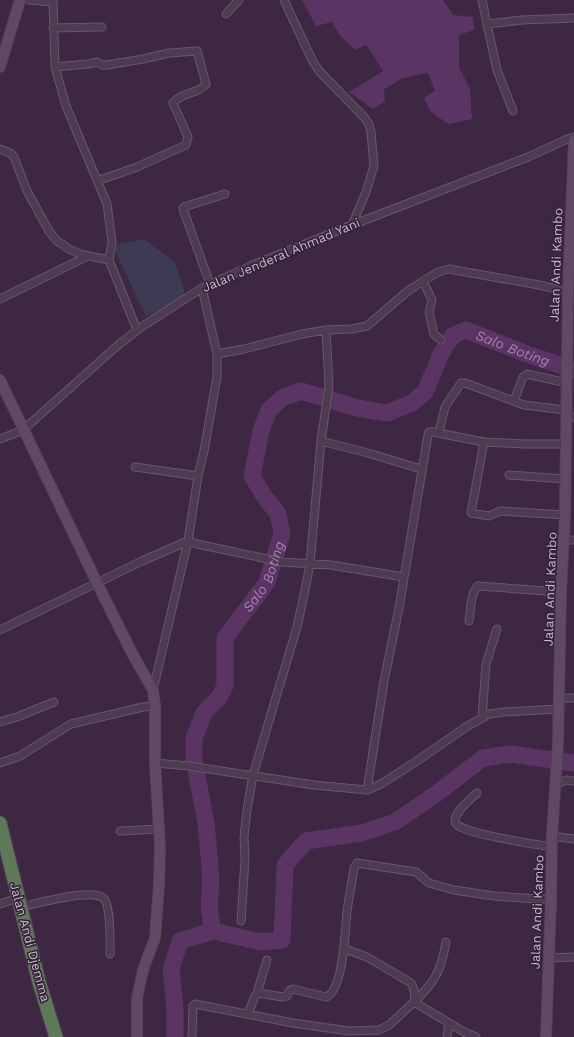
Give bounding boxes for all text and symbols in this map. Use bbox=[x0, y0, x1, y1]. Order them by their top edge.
street label: Jalan Andi Kambo bbox=[547, 207, 566, 322]
street label: Jalan Jenderal Ahmad Yani bbox=[200, 215, 362, 295]
water label: Salo Boting bbox=[473, 327, 552, 369]
street label: Jalan Andi Kambo bbox=[541, 531, 560, 646]
water label: Salo Boting bbox=[239, 538, 287, 615]
street label: Jalan Andi Kambo bbox=[528, 854, 547, 969]
street label: Jalan Andi Djemma bbox=[7, 881, 53, 1004]

